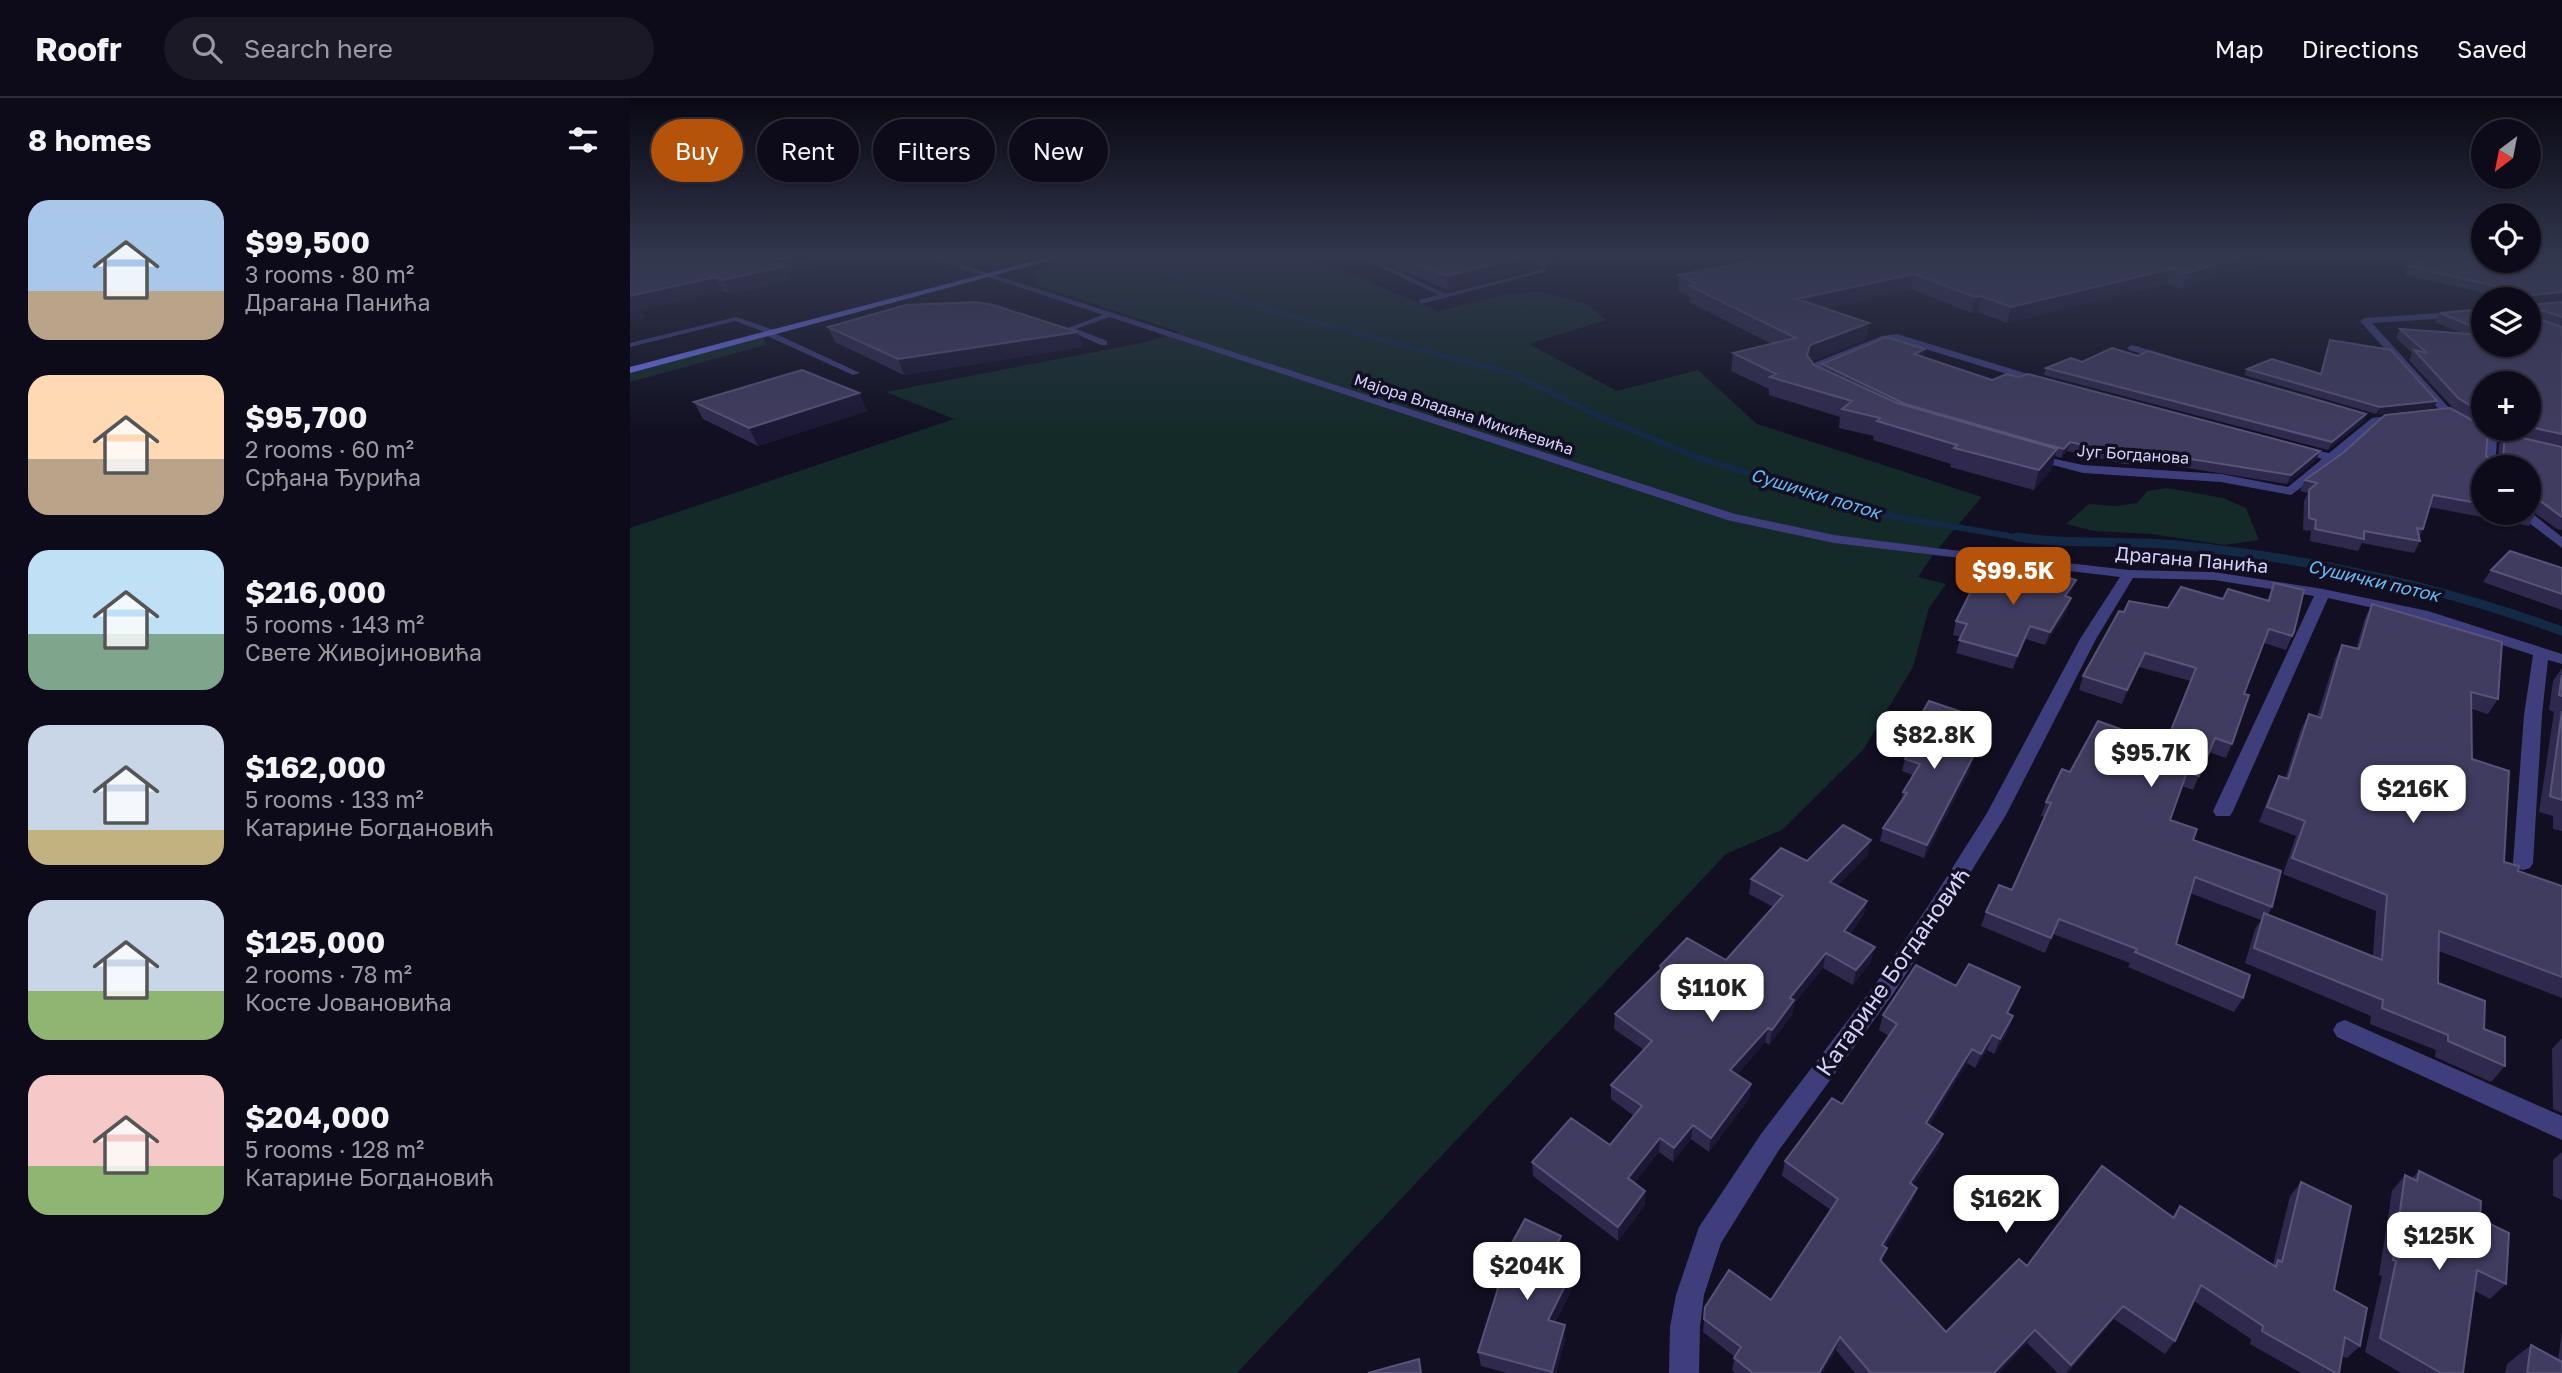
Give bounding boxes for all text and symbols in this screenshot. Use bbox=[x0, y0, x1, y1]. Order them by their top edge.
search box bbox=[164, 17, 654, 80]
text: Roofr bbox=[35, 29, 122, 68]
icon: search bbox=[188, 29, 226, 67]
text: Search here bbox=[244, 33, 393, 64]
text: Map bbox=[2215, 34, 2264, 63]
text: Directions bbox=[2302, 34, 2419, 63]
text: Saved bbox=[2457, 34, 2527, 63]
chip: Buy bbox=[651, 119, 743, 182]
chip: Rent bbox=[757, 119, 859, 182]
chip: Filters bbox=[873, 119, 995, 182]
chip: New bbox=[1009, 119, 1108, 182]
north arrow bbox=[2471, 119, 2541, 189]
map controls bbox=[2471, 119, 2541, 525]
icon: filters bbox=[564, 121, 602, 159]
text: 8 homes bbox=[28, 122, 152, 158]
button: locate bbox=[2471, 203, 2541, 273]
text: $99,500 bbox=[245, 224, 370, 260]
icon: home bbox=[84, 228, 168, 312]
text: 3 rooms · 80 m² bbox=[245, 260, 414, 288]
button: layers bbox=[2471, 287, 2541, 357]
text: Драгана Панића bbox=[245, 288, 430, 316]
street label: Мајора Владана Микићевића bbox=[1352, 369, 1576, 459]
button: + bbox=[2471, 371, 2541, 441]
text: $95,700 bbox=[245, 399, 367, 435]
icon: home bbox=[84, 403, 168, 487]
text: 2 rooms · 60 m² bbox=[245, 435, 414, 463]
street label: Југ Богданова bbox=[2076, 440, 2190, 468]
button: − bbox=[2471, 455, 2541, 525]
text: Срђана Ђурића bbox=[245, 463, 421, 491]
water label: Сушички поток bbox=[1748, 463, 1886, 524]
street label: Драгана Панића bbox=[2115, 541, 2269, 577]
pin: $99.5K bbox=[1956, 547, 2070, 607]
water label: Сушички поток bbox=[2306, 554, 2445, 606]
text: $99.5K bbox=[1972, 556, 2054, 584]
text: $216,000 bbox=[245, 574, 386, 610]
icon: home bbox=[84, 578, 168, 662]
text: 5 rooms · 143 m² bbox=[245, 610, 424, 638]
text: Свете Живојиновића bbox=[245, 638, 482, 666]
pin: $82.8K bbox=[1877, 712, 1991, 771]
text: $82.8K bbox=[1893, 720, 1975, 748]
pin: $95.7K bbox=[2094, 730, 2208, 789]
text: $95.7K bbox=[2111, 738, 2191, 766]
text: $162,000 bbox=[245, 749, 386, 785]
icon: home bbox=[84, 753, 168, 837]
pin: $216K bbox=[2364, 766, 2462, 825]
text: $216K bbox=[2377, 774, 2449, 802]
text: 5 rooms · 133 m² bbox=[245, 785, 424, 813]
text: Катарине Богдановић bbox=[245, 813, 494, 841]
street label: Катарине Богдановић bbox=[1809, 861, 1975, 1081]
text: $125,000 bbox=[245, 924, 385, 960]
icon: home bbox=[84, 928, 168, 1012]
text: 2 rooms · 78 m² bbox=[245, 960, 412, 988]
pin: $110K bbox=[1663, 964, 1761, 1024]
text: $110K bbox=[1677, 973, 1747, 1001]
text: Косте Јовановића bbox=[245, 988, 452, 1016]
text: $204,000 bbox=[245, 1099, 390, 1135]
icon: home bbox=[84, 1103, 168, 1187]
text: 5 rooms · 128 m² bbox=[245, 1135, 424, 1163]
text: Катарине Богдановић bbox=[245, 1163, 494, 1191]
pin: $162K bbox=[1957, 1176, 2055, 1235]
text: $162K bbox=[1970, 1184, 2042, 1212]
pin: $125K bbox=[2390, 1212, 2488, 1272]
text: $125K bbox=[2403, 1221, 2475, 1249]
pin: $204K bbox=[1478, 1242, 1576, 1302]
text: $204K bbox=[1489, 1251, 1565, 1279]

